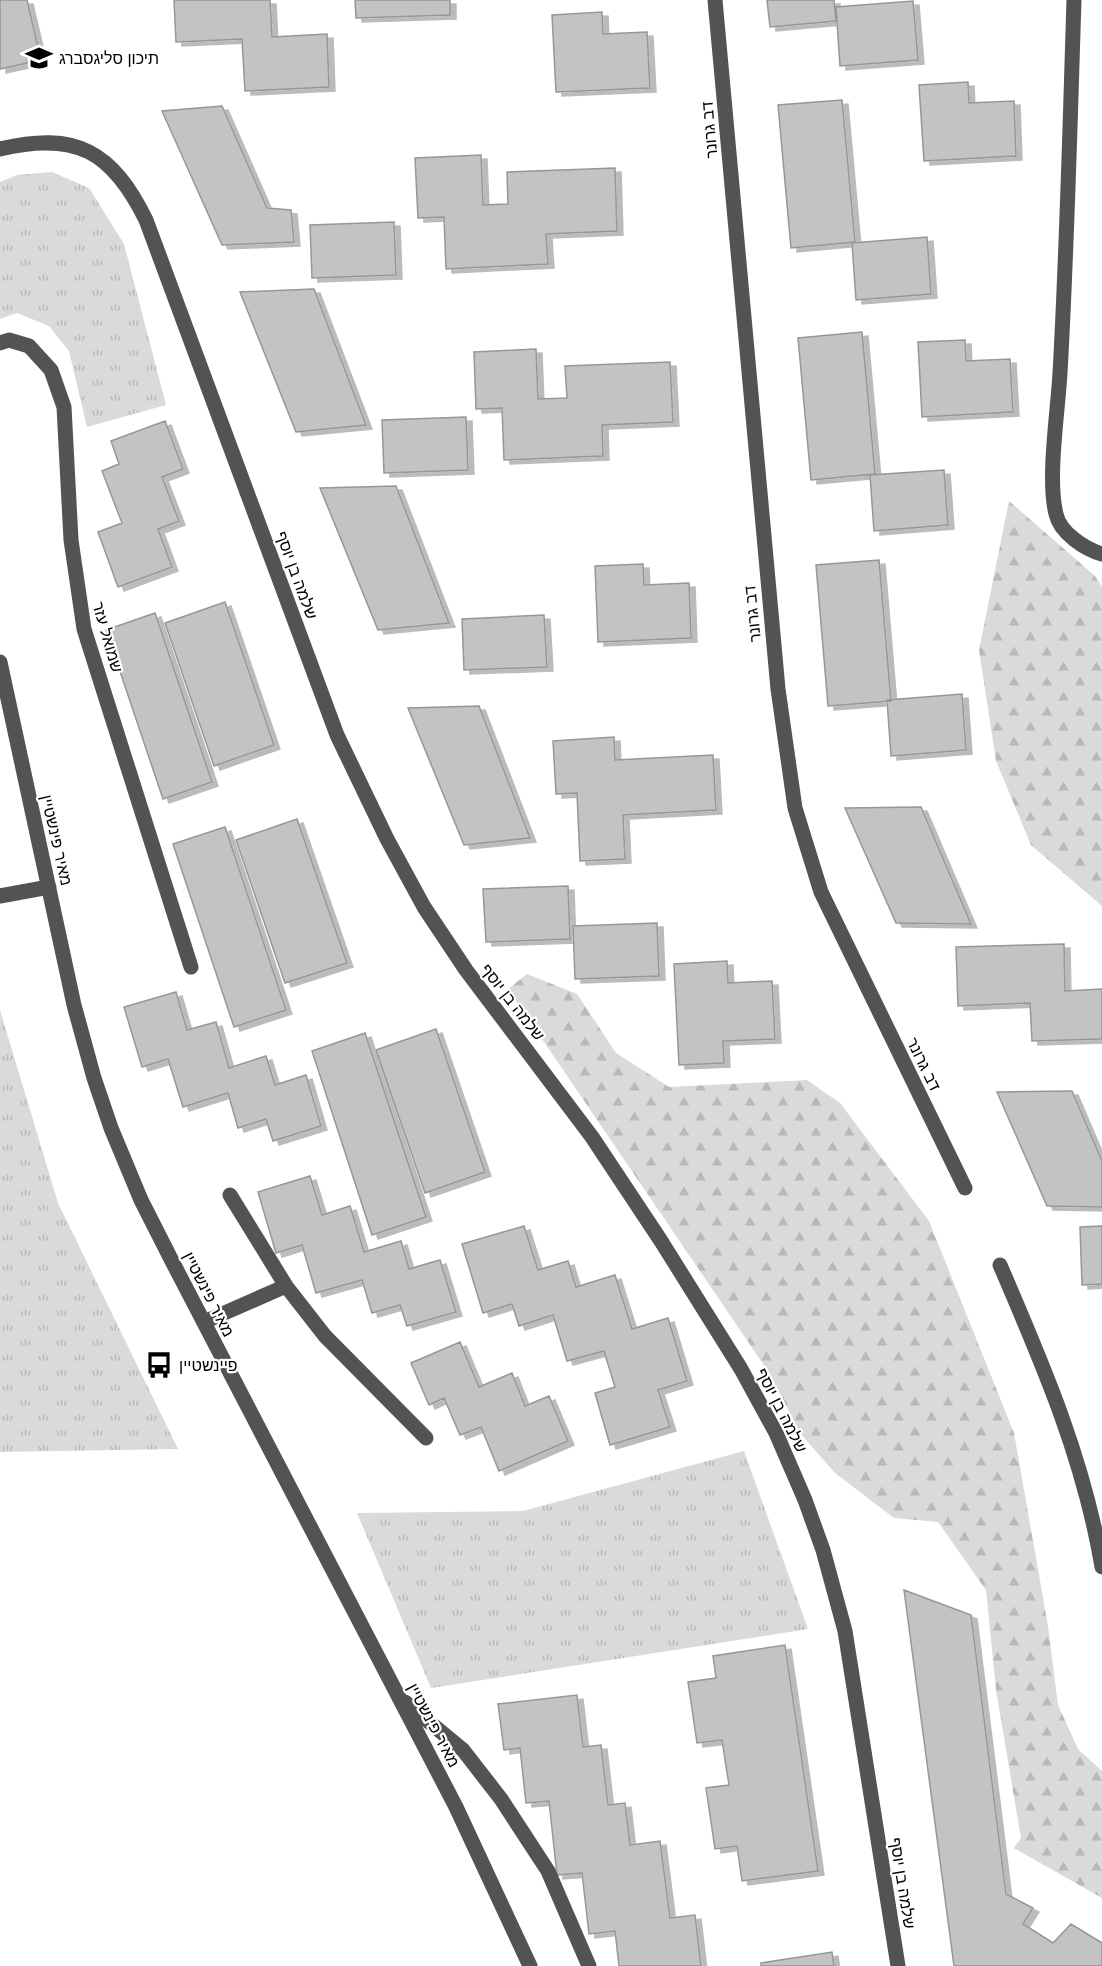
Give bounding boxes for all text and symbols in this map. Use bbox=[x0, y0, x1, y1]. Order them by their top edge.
school or university icon: תיכון סליגסברג bbox=[24, 43, 54, 73]
place label: תיכון סליגסברג bbox=[59, 50, 159, 67]
street label: דב גרונר bbox=[699, 101, 720, 159]
street label: שלמה בן יוסף bbox=[273, 529, 320, 621]
street label: דב גרונר bbox=[741, 585, 764, 643]
street label: שמואל עזר bbox=[89, 600, 126, 674]
street label: מאיר פינשטיין bbox=[38, 793, 75, 887]
street label: שלמה בן יוסף bbox=[478, 961, 548, 1044]
street label: דב גרונר bbox=[903, 1035, 944, 1094]
street label: מאיר פינשטיין bbox=[180, 1249, 237, 1339]
bus stop icon: פיינשטיין bbox=[144, 1350, 174, 1380]
place label: פיינשטיין bbox=[179, 1357, 238, 1374]
street label: שלמה בן יוסף bbox=[753, 1365, 810, 1455]
street label: מאיר פינשטיין bbox=[404, 1680, 463, 1770]
street label: שלמה בן יוסף bbox=[887, 1836, 918, 1930]

